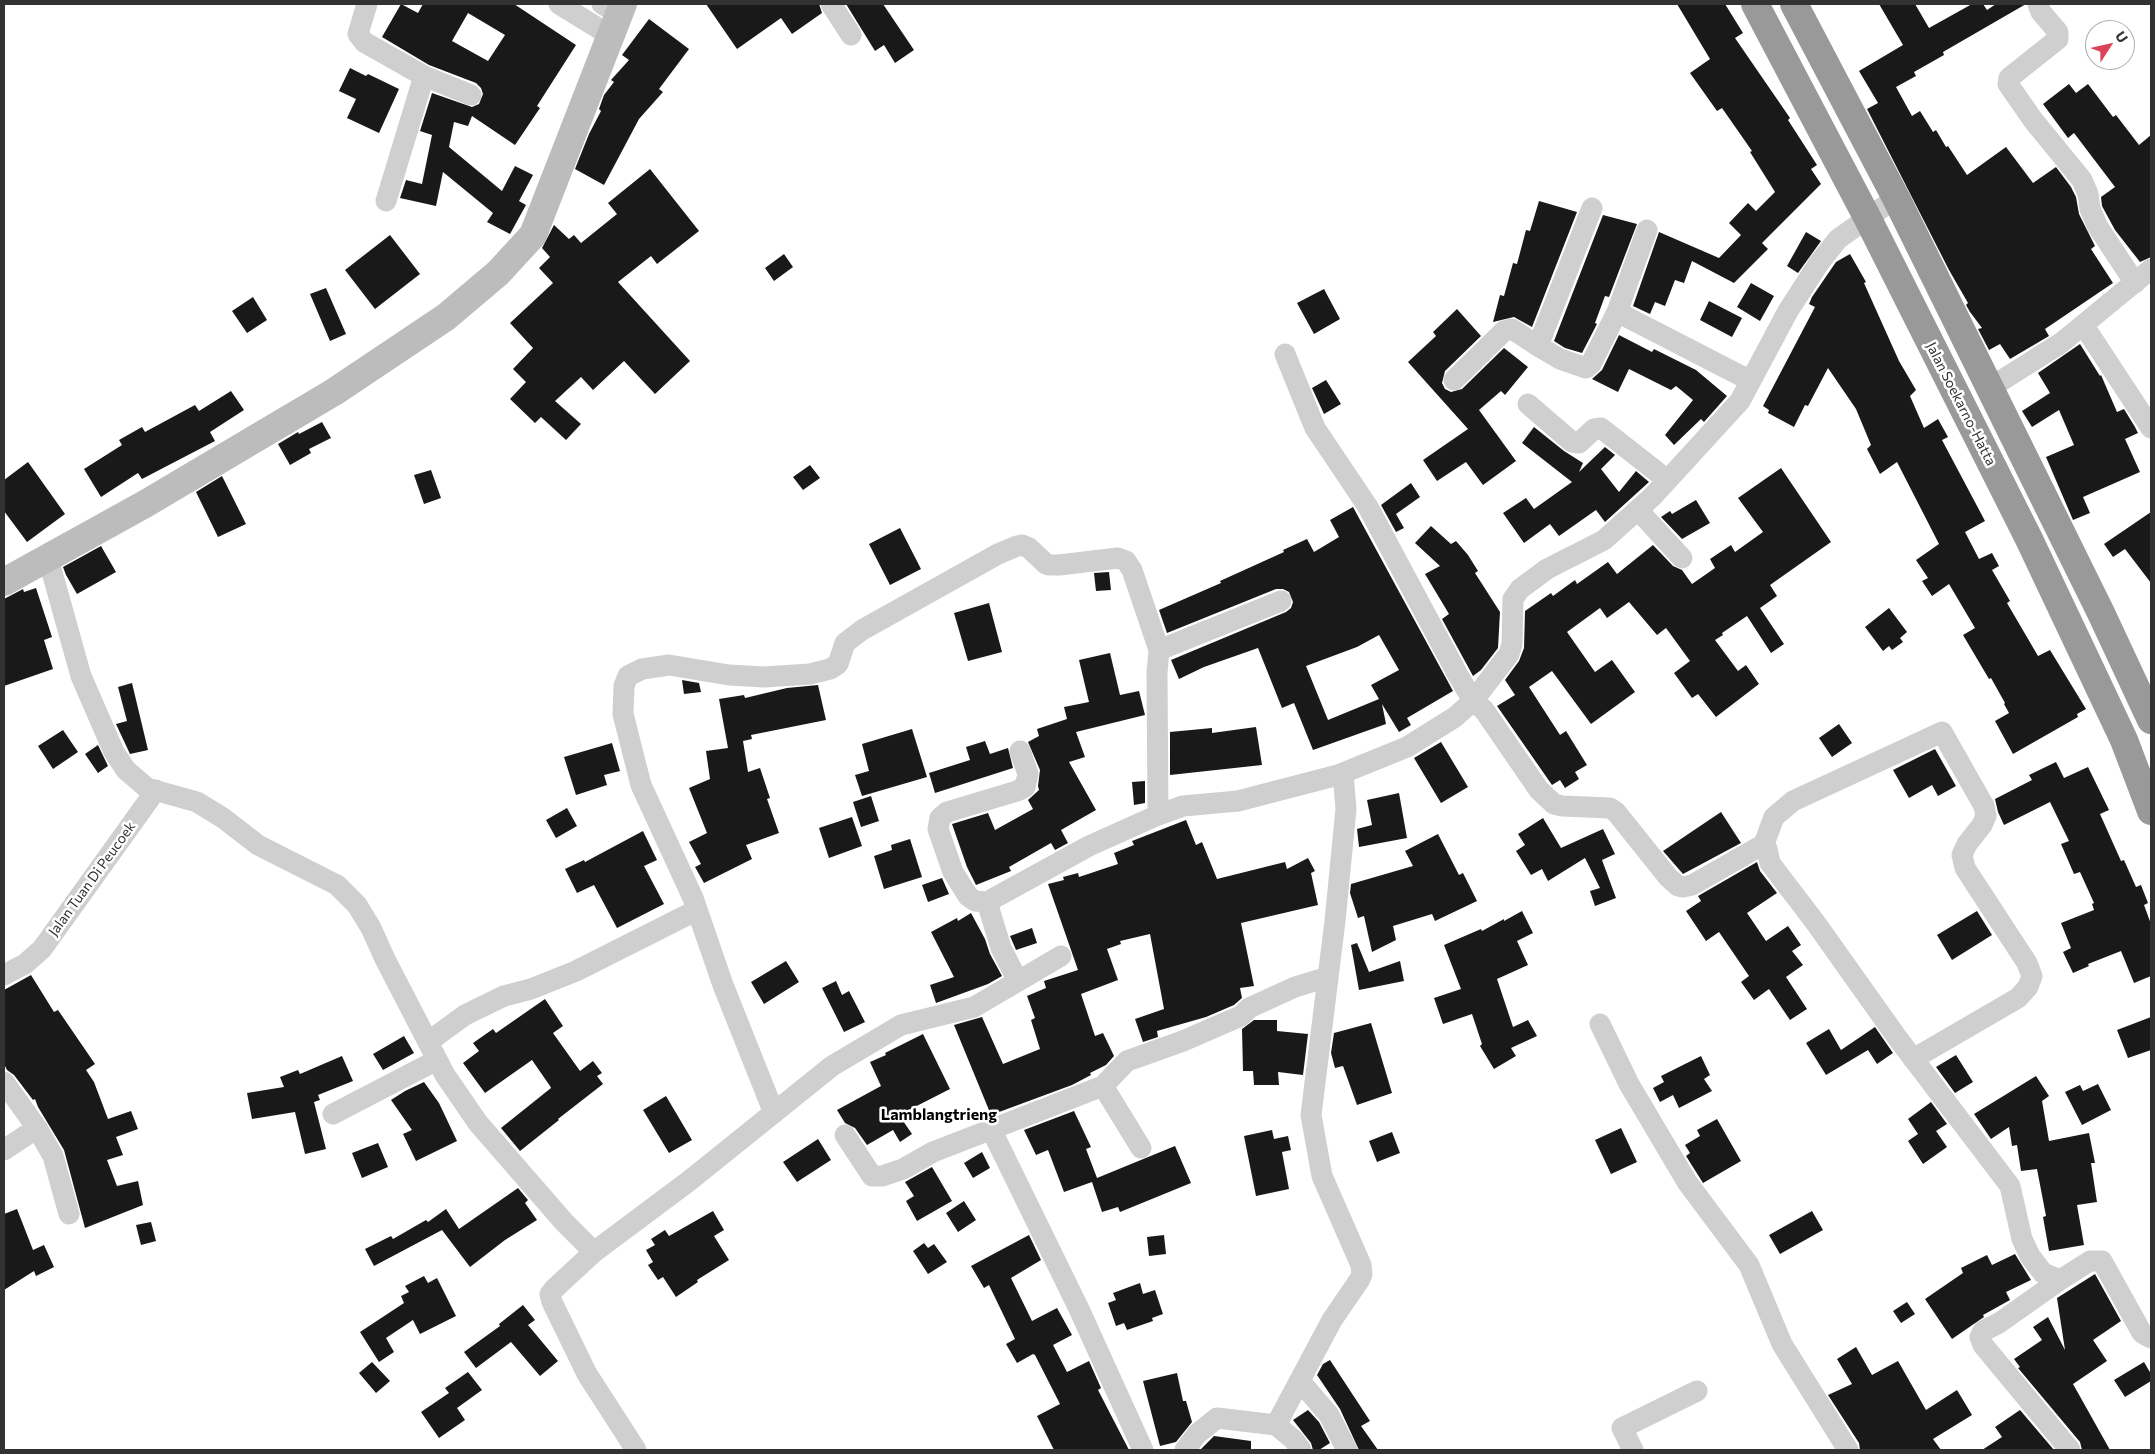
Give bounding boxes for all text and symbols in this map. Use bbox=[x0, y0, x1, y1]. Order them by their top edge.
north arrow bbox=[2085, 20, 2135, 70]
text: U bbox=[2112, 28, 2132, 46]
street label: Jalan Soekarno-Hatta bbox=[1923, 339, 1999, 469]
street label: Jalan Tuan Di Peucoek bbox=[45, 819, 139, 939]
district label: Lamblangtrieng bbox=[881, 1105, 997, 1125]

